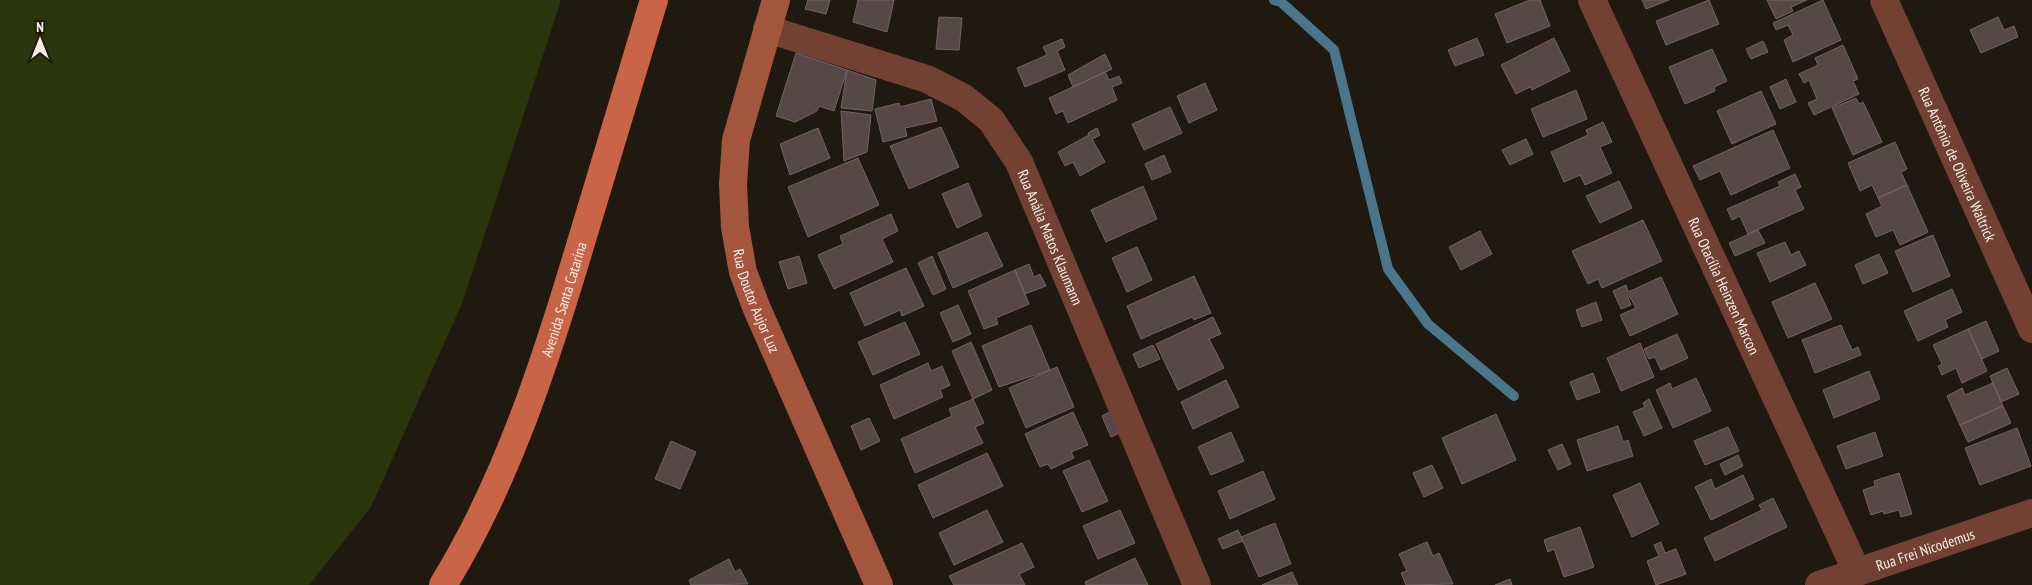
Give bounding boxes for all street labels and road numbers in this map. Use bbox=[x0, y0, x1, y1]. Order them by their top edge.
street label: Rua Antônio de Oliveira Waltrick bbox=[1915, 84, 2001, 245]
street label: Rua Anália Matos Klaumann bbox=[1014, 167, 1087, 308]
street label: Rua Otacília Heinzen Marcon bbox=[1684, 214, 1764, 357]
street label: Avenida Santa Catarina bbox=[536, 239, 590, 359]
street label: Rua Doutor Aujor Luz bbox=[730, 247, 785, 356]
street label: Rua Frei Nicodemus bbox=[1873, 524, 1977, 575]

